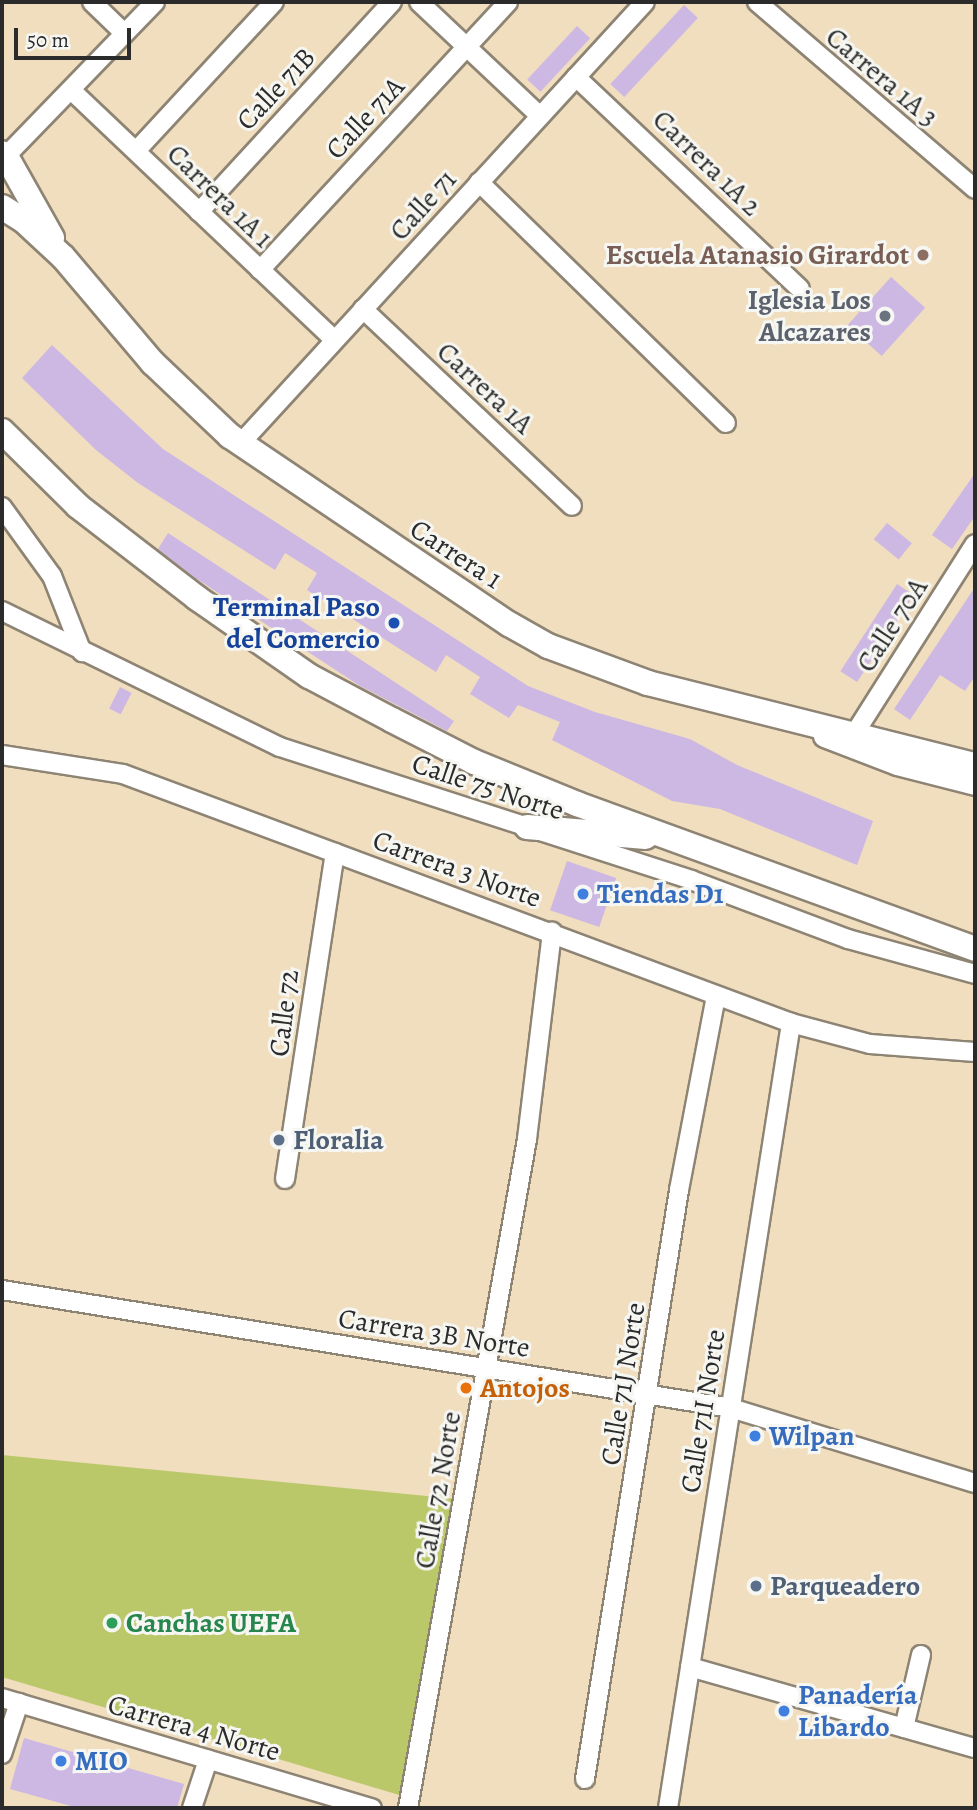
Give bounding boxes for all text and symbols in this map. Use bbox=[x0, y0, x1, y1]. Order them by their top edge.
scale bar bbox=[18, 14, 135, 58]
street label: Carrera 1A 3 bbox=[819, 20, 945, 134]
text: 50 m bbox=[27, 26, 69, 54]
street label: Calle 71B bbox=[229, 41, 323, 137]
street label: Calle 71A bbox=[319, 70, 411, 166]
street label: Carrera 1A 2 bbox=[646, 103, 768, 223]
street label: Carrera 1A 1 bbox=[160, 137, 280, 255]
street label: Calle 71 bbox=[383, 163, 463, 247]
place label: Escuela Atanasio Girardot bbox=[606, 238, 909, 272]
marker: Escuela Atanasio Girardot bbox=[915, 247, 931, 263]
place label: Iglesia Los Alcazares bbox=[748, 283, 871, 349]
marker: Iglesia Los Alcazares bbox=[877, 308, 893, 324]
street label: Carrera 1A bbox=[430, 335, 540, 441]
street label: Carrera 1 bbox=[404, 512, 508, 596]
street label: Calle 70A bbox=[849, 572, 935, 678]
place label: Terminal Paso del Comercio bbox=[213, 590, 380, 656]
marker: Terminal Paso del Comercio bbox=[386, 615, 402, 631]
street label: Calle 75 Norte bbox=[408, 747, 568, 827]
street label: Carrera 3 Norte bbox=[368, 823, 546, 915]
place label: Tiendas D1 bbox=[597, 877, 724, 911]
marker: Tiendas D1 bbox=[575, 886, 591, 902]
street label: Calle 72 bbox=[262, 968, 306, 1058]
place label: Floralia bbox=[293, 1123, 384, 1157]
marker: Floralia bbox=[271, 1132, 287, 1148]
street label: Calle 71J Norte bbox=[594, 1300, 652, 1468]
street label: Carrera 3B Norte bbox=[336, 1301, 532, 1365]
street label: Calle 71I Norte bbox=[673, 1327, 733, 1495]
place label: Antojos bbox=[480, 1371, 570, 1405]
marker: Antojos bbox=[458, 1380, 474, 1396]
street label: Calle 72 Norte bbox=[408, 1409, 468, 1571]
place label: Wilpan bbox=[769, 1419, 854, 1453]
marker: Wilpan bbox=[747, 1428, 763, 1444]
place label: Parqueadero bbox=[770, 1569, 920, 1603]
marker: Parqueadero bbox=[748, 1578, 764, 1594]
place label: Canchas UEFA bbox=[126, 1606, 296, 1640]
marker: Canchas UEFA bbox=[104, 1615, 120, 1631]
place label: Panadería Libardo bbox=[798, 1678, 918, 1744]
street label: Carrera 4 Norte bbox=[104, 1687, 284, 1769]
marker: Panadería Libardo bbox=[776, 1703, 792, 1719]
place label: MIO bbox=[75, 1744, 128, 1778]
marker: MIO bbox=[53, 1753, 69, 1769]

